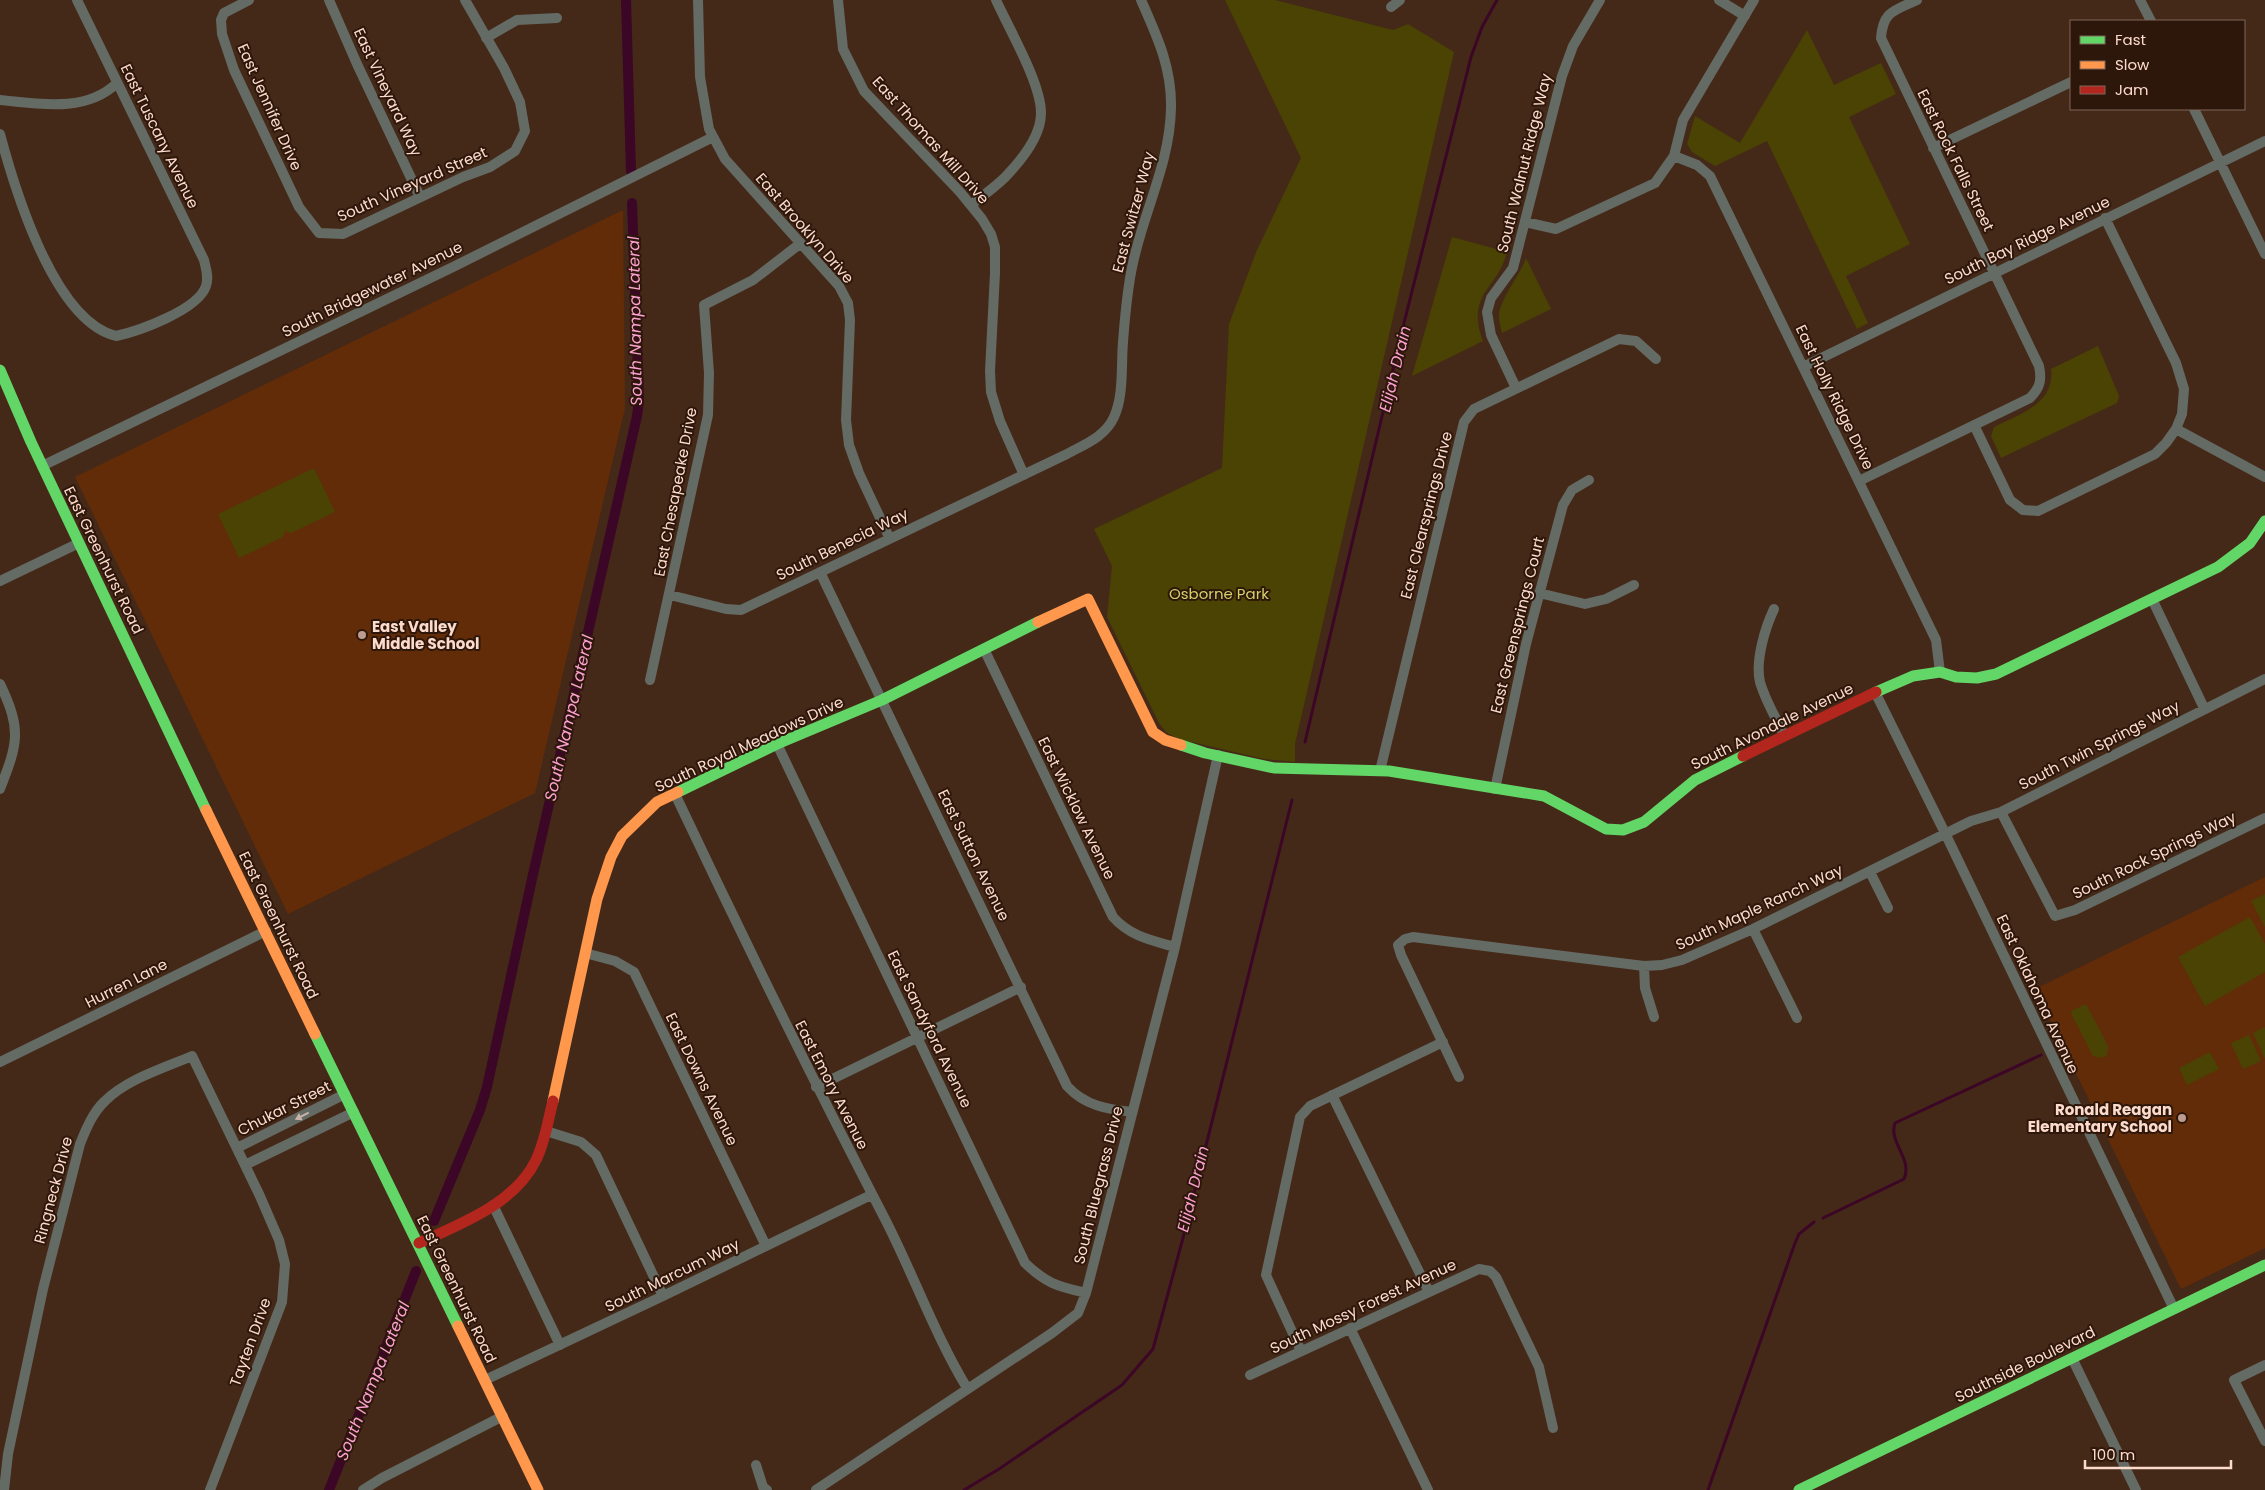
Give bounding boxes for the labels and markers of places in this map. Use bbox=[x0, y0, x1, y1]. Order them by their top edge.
place label: East Valley Middle School bbox=[372, 616, 479, 654]
marker: East Valley Middle School bbox=[356, 629, 368, 641]
place label: Ronald Reagan Elementary School bbox=[2028, 1099, 2172, 1137]
marker: Ronald Reagan Elementary School bbox=[2176, 1112, 2188, 1124]

